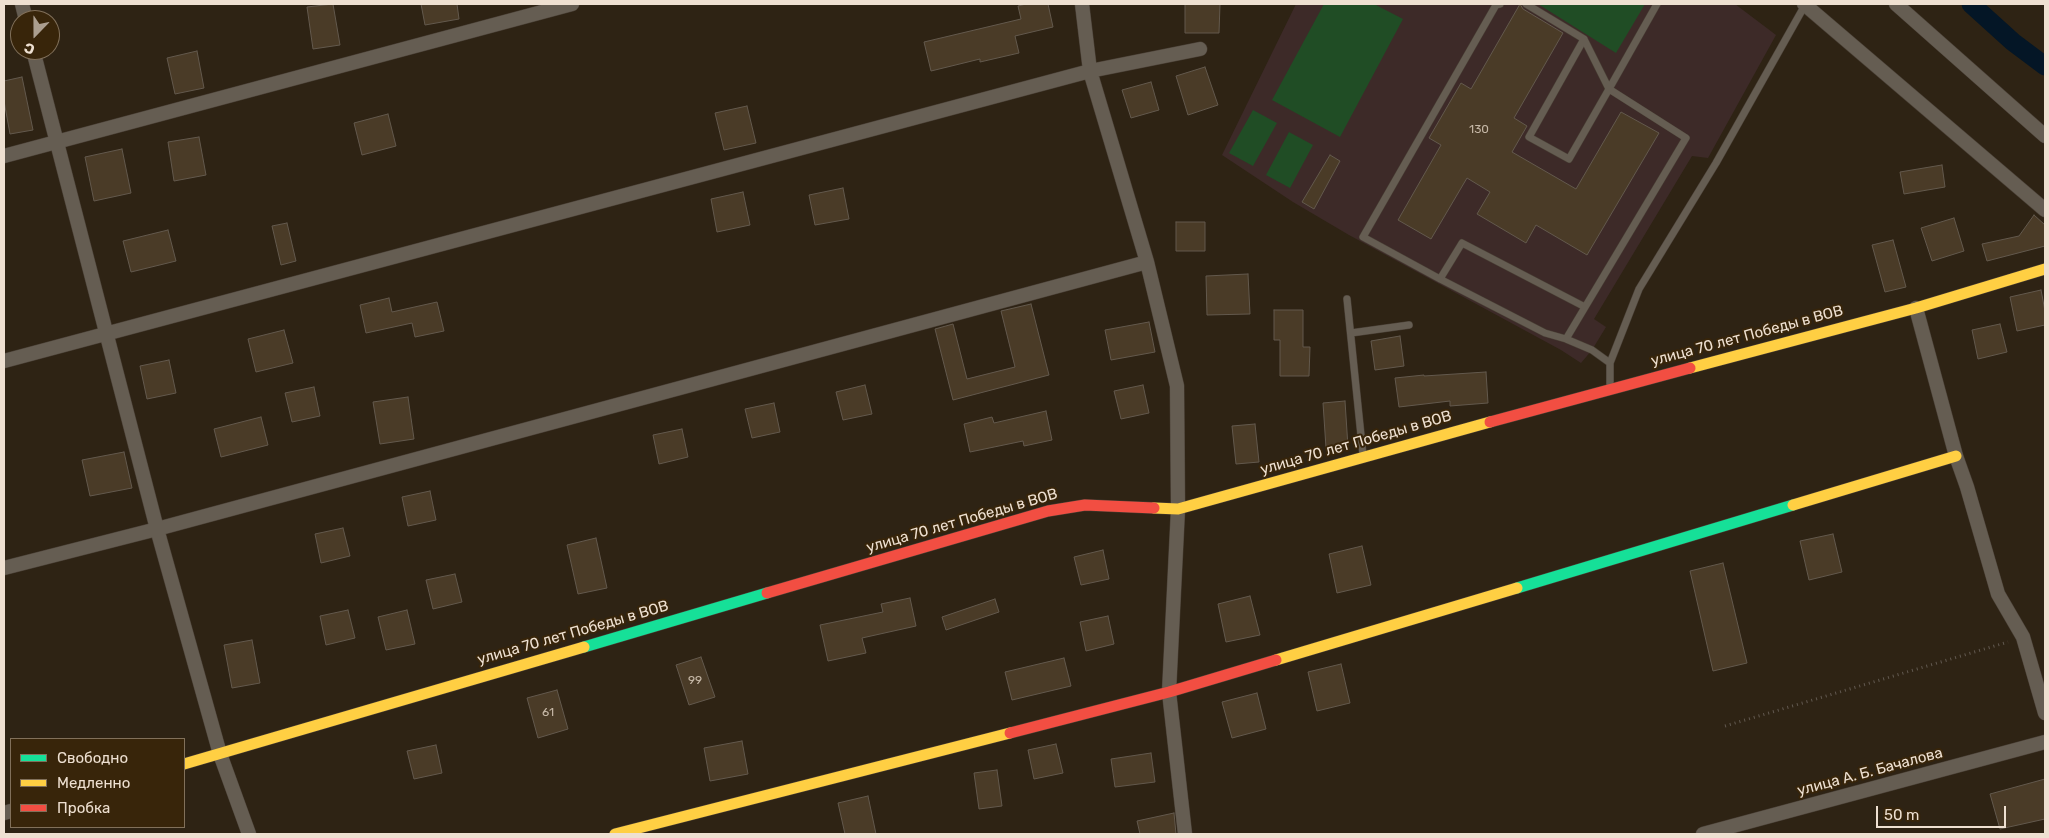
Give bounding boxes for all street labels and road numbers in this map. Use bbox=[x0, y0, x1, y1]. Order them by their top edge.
street label: улица 70 лет Победы в ВОВ bbox=[1649, 302, 1845, 370]
street label: улица 70 лет Победы в ВОВ bbox=[1258, 407, 1454, 479]
street label: улица 70 лет Победы в ВОВ bbox=[864, 485, 1060, 557]
street label: улица 70 лет Победы в ВОВ bbox=[475, 597, 671, 669]
street label: улица А. Б. Бачалова bbox=[1795, 744, 1945, 800]

